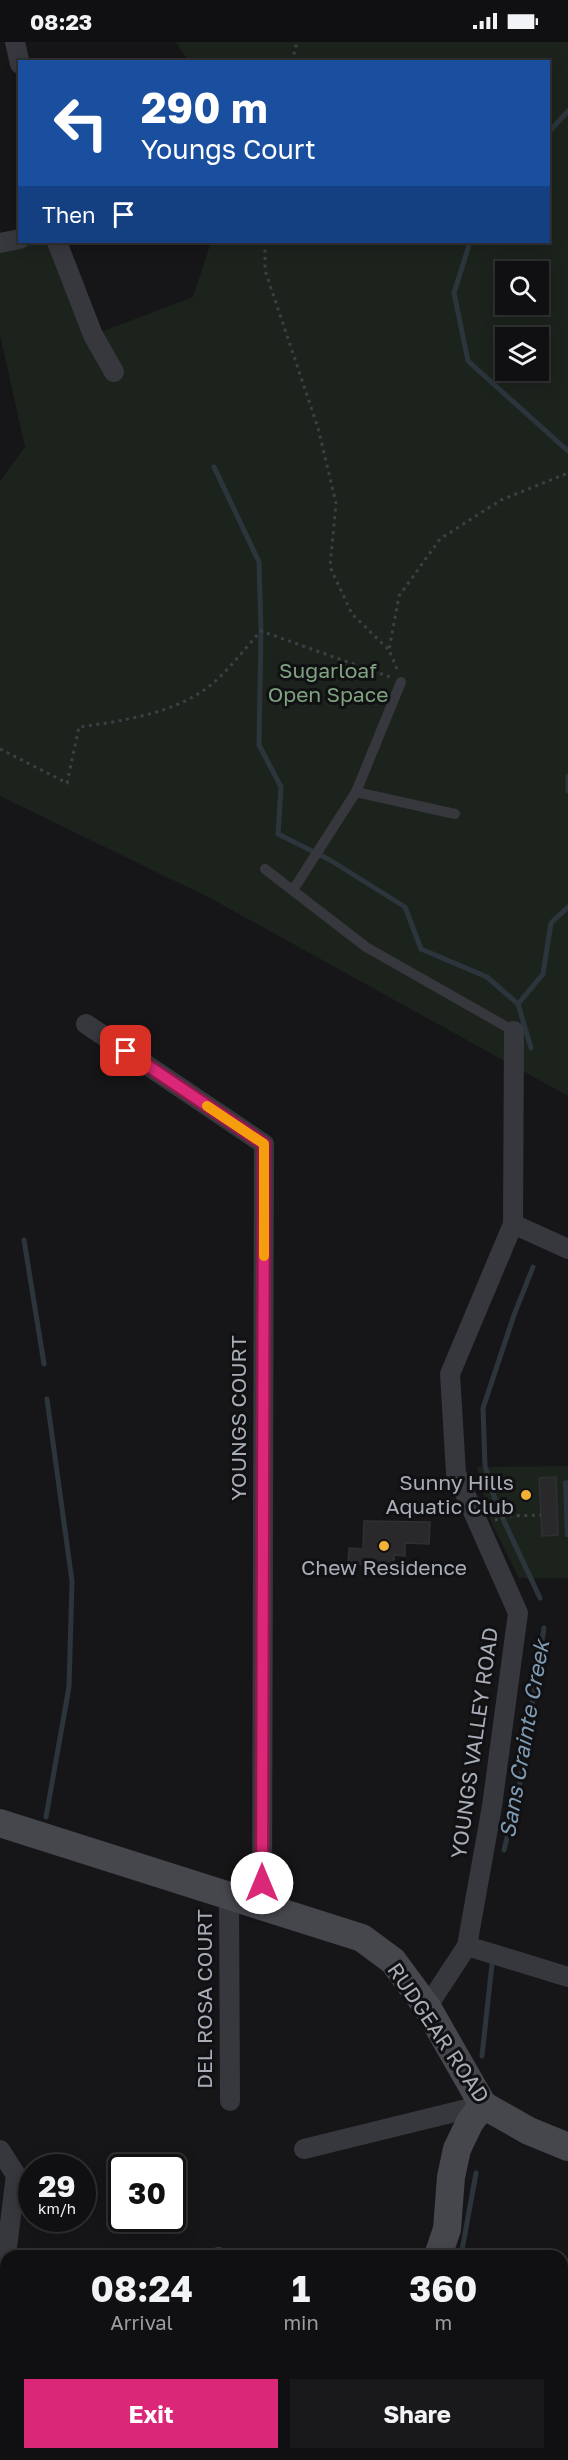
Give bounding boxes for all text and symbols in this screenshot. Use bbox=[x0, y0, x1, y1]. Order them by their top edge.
text: 08:23 bbox=[30, 8, 92, 35]
text: 290 m bbox=[141, 82, 268, 132]
icon: left bbox=[42, 84, 120, 162]
text: Youngs Court bbox=[141, 133, 316, 165]
icon: arrive bbox=[107, 198, 140, 231]
text: Then bbox=[42, 201, 95, 228]
map controls bbox=[495, 261, 549, 381]
button: search bbox=[495, 261, 549, 315]
button: layers bbox=[495, 327, 549, 381]
park label: Sugarloaf Open Space bbox=[268, 657, 388, 707]
pin bbox=[100, 1025, 151, 1076]
icon: arrive bbox=[109, 1034, 142, 1067]
street label: YOUNGS COURT bbox=[225, 1335, 251, 1501]
place label: Sunny Hills Aquatic Club bbox=[386, 1469, 514, 1519]
marker: Sunny Hills Aquatic Club bbox=[519, 1488, 533, 1502]
marker: Chew Residence bbox=[377, 1539, 391, 1553]
place label: Chew Residence bbox=[301, 1554, 467, 1580]
street label: YOUNGS VALLEY ROAD bbox=[445, 1626, 503, 1860]
water label: Sans Crainte Creek bbox=[493, 1635, 555, 1840]
position arrow bbox=[230, 1851, 294, 1915]
street label: DEL ROSA COURT bbox=[191, 1909, 217, 2089]
street label: RUDGEAR ROAD bbox=[382, 1957, 495, 2107]
speed limit sign: 30 bbox=[108, 2154, 186, 2232]
text: 29 bbox=[38, 2168, 76, 2204]
text: km/h bbox=[38, 2199, 76, 2217]
text: 08:24 bbox=[90, 2267, 193, 2310]
text: 1 bbox=[292, 2267, 310, 2310]
text: 360 bbox=[409, 2267, 477, 2310]
text: Arrival bbox=[110, 2310, 173, 2334]
text: min bbox=[283, 2310, 319, 2334]
text: m bbox=[435, 2310, 452, 2334]
button: Exit bbox=[24, 2379, 278, 2448]
button: Share bbox=[290, 2379, 544, 2448]

